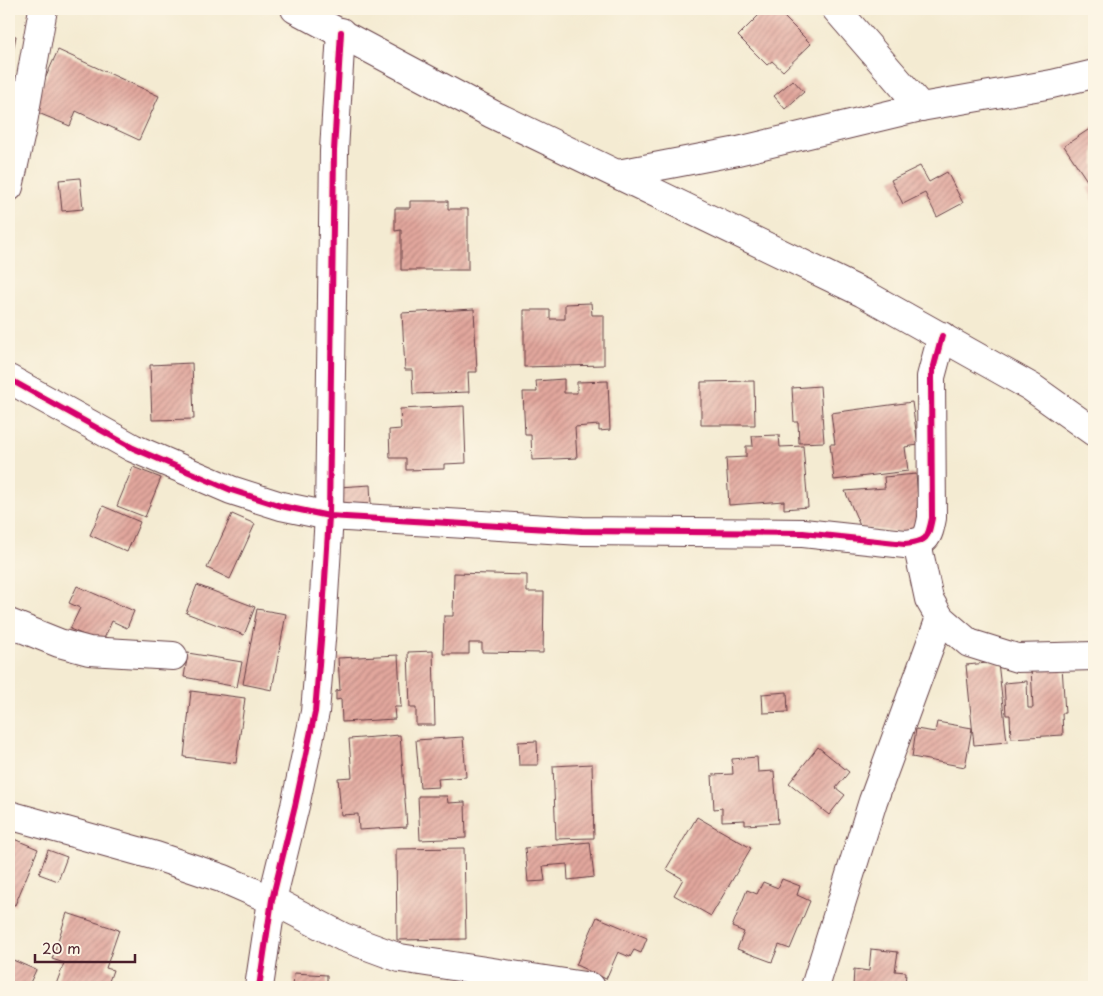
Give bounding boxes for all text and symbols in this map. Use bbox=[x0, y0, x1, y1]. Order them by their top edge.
scale bar bbox=[35, 931, 135, 963]
text: 20 m bbox=[42, 936, 81, 959]

